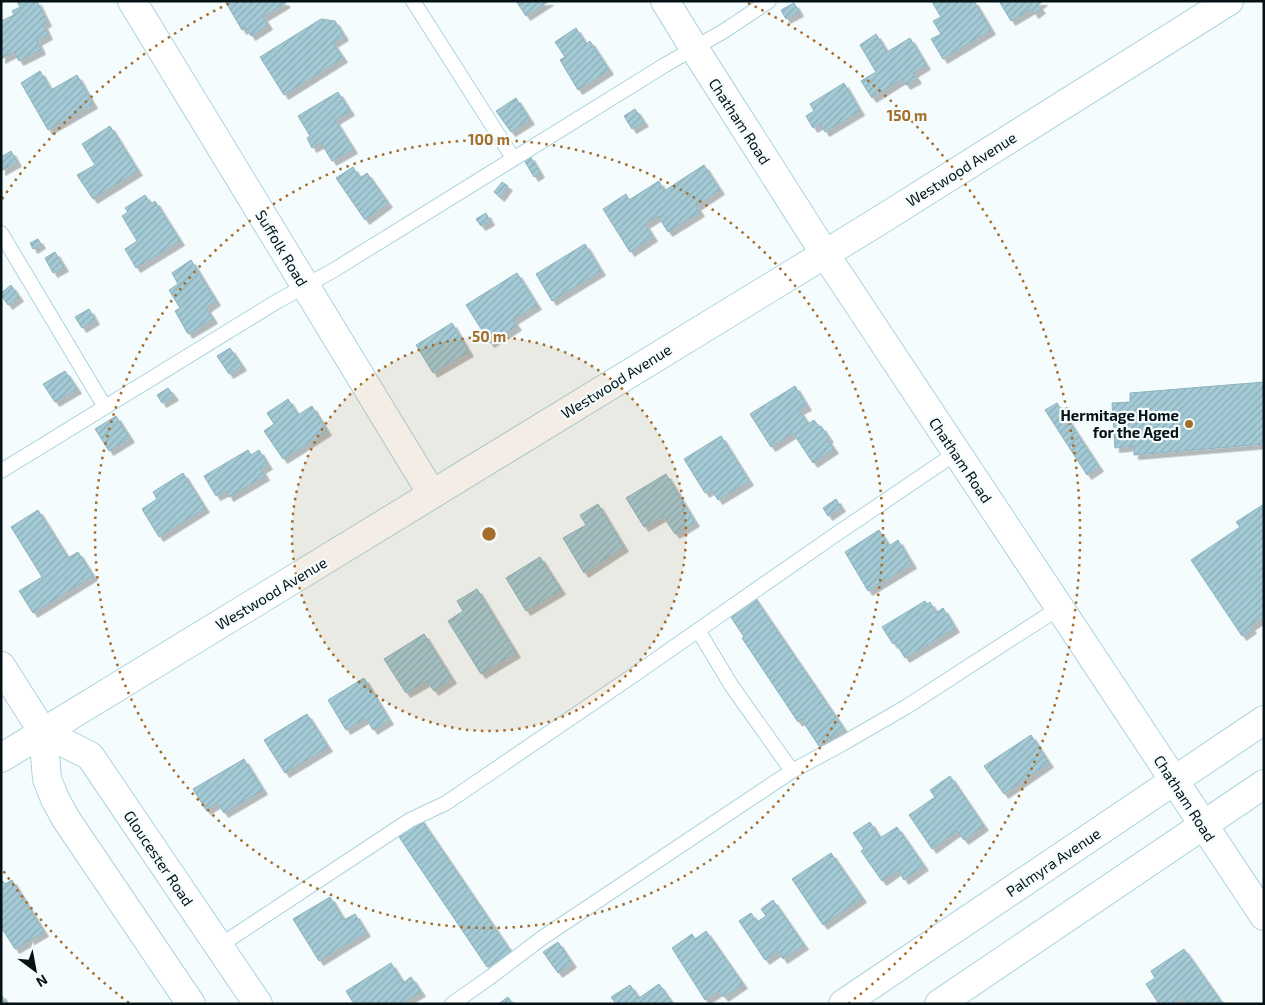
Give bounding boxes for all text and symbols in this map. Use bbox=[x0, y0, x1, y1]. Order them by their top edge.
street label: Chatham Road bbox=[705, 74, 775, 168]
text: 150 m bbox=[887, 106, 927, 124]
street label: Westwood Avenue bbox=[903, 128, 1019, 210]
text: 100 m bbox=[468, 130, 510, 148]
street label: Suffolk Road bbox=[252, 207, 312, 289]
text: 50 m bbox=[472, 327, 506, 345]
street label: Westwood Avenue bbox=[558, 340, 674, 422]
place label: Hermitage Home for the Aged bbox=[1060, 406, 1179, 441]
street label: Chatham Road bbox=[926, 414, 996, 506]
marker: Hermitage Home for the Aged bbox=[1183, 418, 1195, 430]
centre of rings bbox=[480, 525, 498, 543]
street label: Westwood Avenue bbox=[212, 553, 330, 633]
street label: Chatham Road bbox=[1150, 751, 1220, 845]
street label: Gloucester Road bbox=[120, 807, 198, 909]
street label: Palmyra Avenue bbox=[1002, 824, 1104, 900]
north arrow bbox=[10, 945, 60, 995]
text: N bbox=[33, 972, 51, 991]

